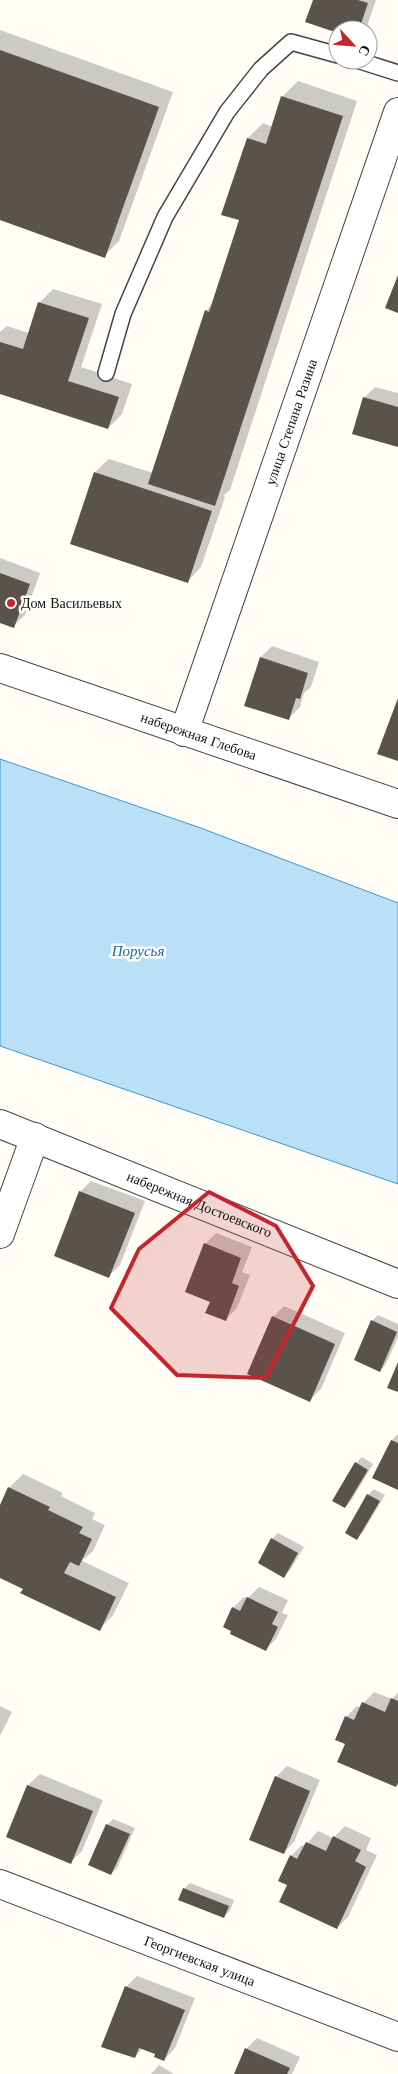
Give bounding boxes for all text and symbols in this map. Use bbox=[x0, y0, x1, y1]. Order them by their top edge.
north arrow bbox=[328, 20, 378, 70]
text: С bbox=[354, 42, 375, 59]
street label: улица Степана Разина bbox=[261, 356, 321, 487]
place label: Дом Васильевых bbox=[21, 594, 122, 612]
marker: Дом Васильевых bbox=[5, 597, 17, 609]
street label: набережная Глебова bbox=[139, 708, 260, 764]
water label: Порусья bbox=[111, 941, 164, 960]
street label: набережная Достоевского bbox=[124, 1167, 275, 1241]
street label: Георгиевская улица bbox=[142, 1931, 258, 1991]

